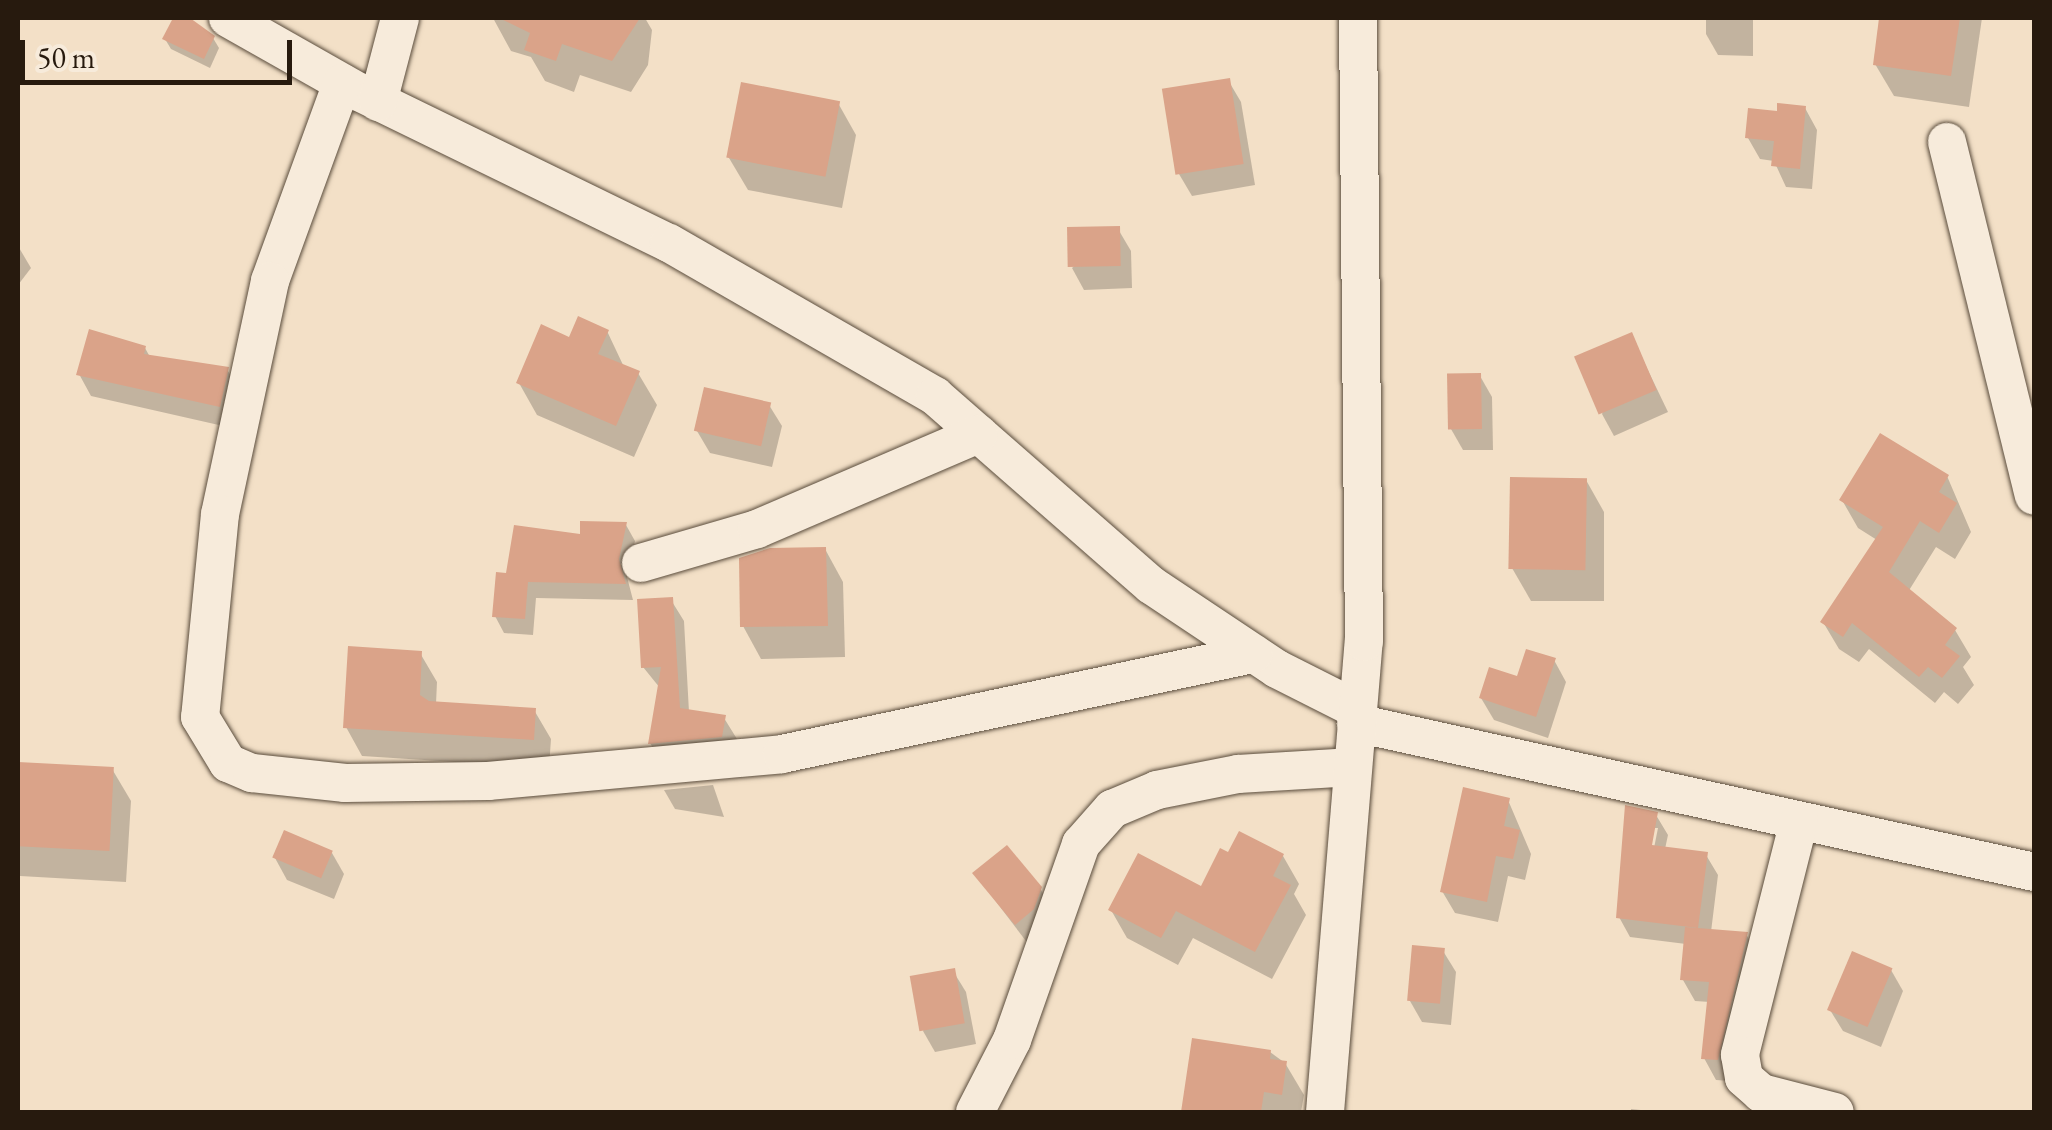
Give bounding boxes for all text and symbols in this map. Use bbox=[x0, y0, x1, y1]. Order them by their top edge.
scale bar bbox=[25, 20, 298, 82]
text: 50 m bbox=[37, 38, 95, 77]

